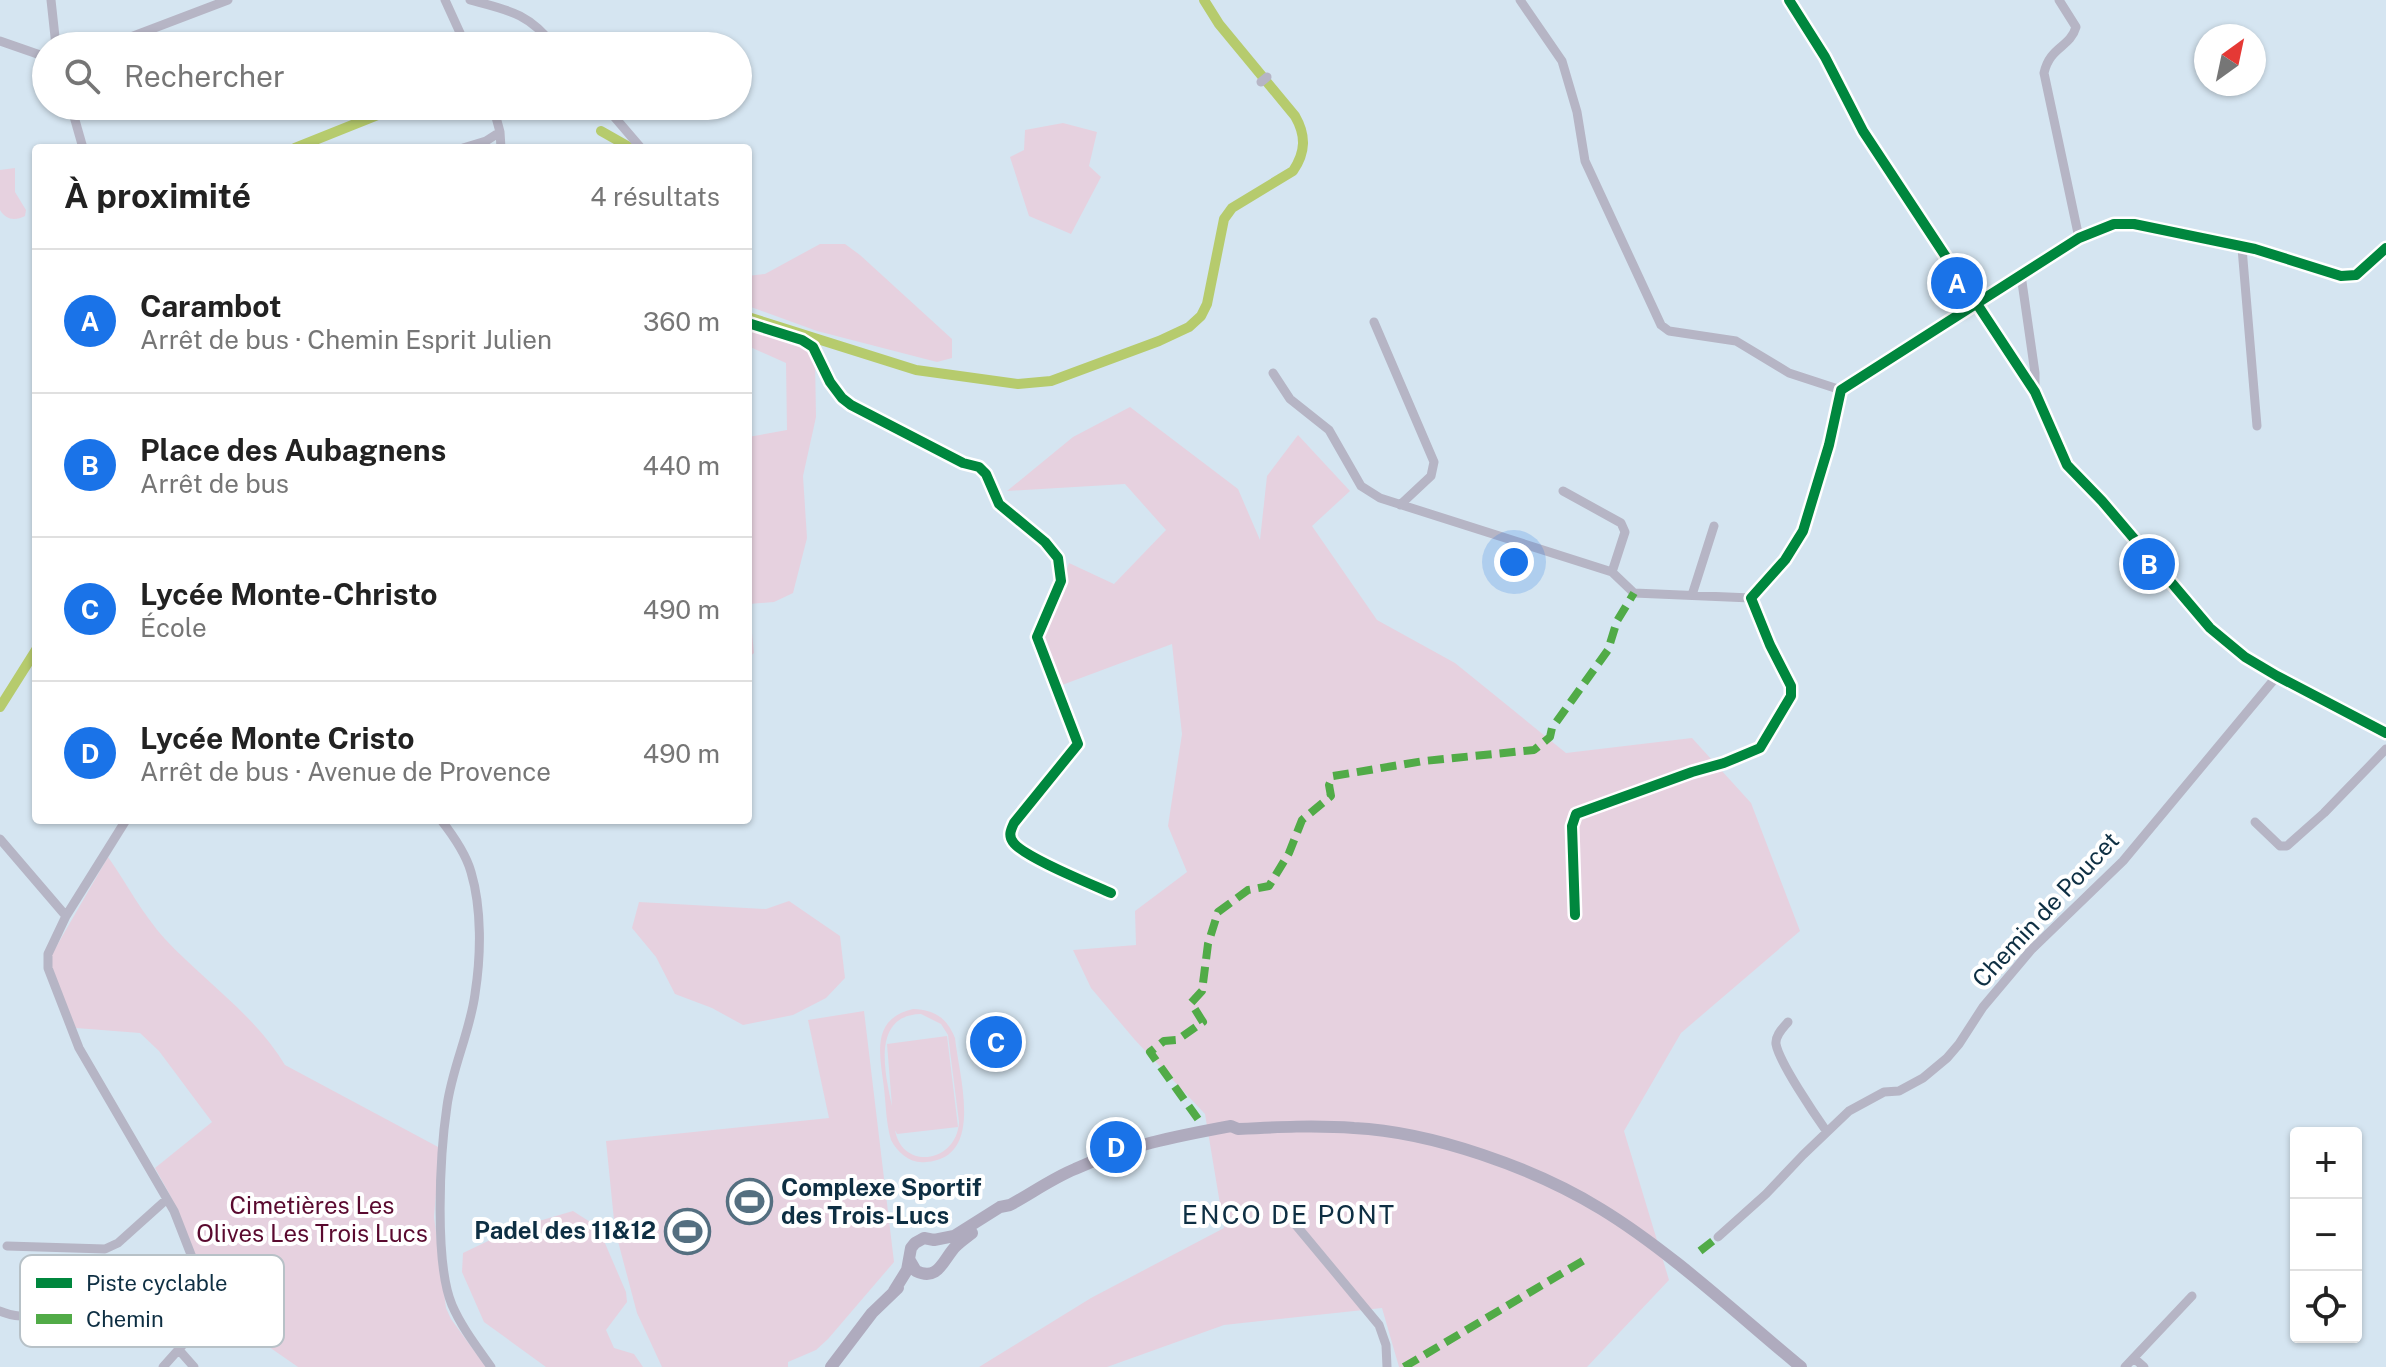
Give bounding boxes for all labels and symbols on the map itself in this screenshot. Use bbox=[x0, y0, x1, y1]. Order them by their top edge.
north arrow bbox=[2194, 24, 2266, 96]
pin: A bbox=[1931, 253, 1983, 313]
pin: B bbox=[2123, 534, 2175, 594]
your location bbox=[1494, 542, 1534, 582]
street label: Chemin de Poucet bbox=[1966, 826, 2124, 993]
pin: C bbox=[970, 1012, 1022, 1072]
pin: D bbox=[1090, 1117, 1142, 1177]
place label: Complexe Sportif des Trois-Lucs bbox=[781, 1173, 982, 1229]
sports icon: Complexe Sportif des Trois-Lucs bbox=[726, 1178, 774, 1226]
park label: Cimetières Les Olives Les Trois Lucs bbox=[196, 1191, 428, 1247]
district label: ENCO DE PONT bbox=[1182, 1199, 1396, 1230]
sports icon: Padel des 11&12 bbox=[663, 1207, 711, 1255]
place label: Padel des 11&12 bbox=[474, 1216, 656, 1244]
legend bbox=[20, 1255, 284, 1347]
text: Piste cyclable bbox=[86, 1270, 228, 1296]
text: Chemin bbox=[86, 1306, 164, 1332]

